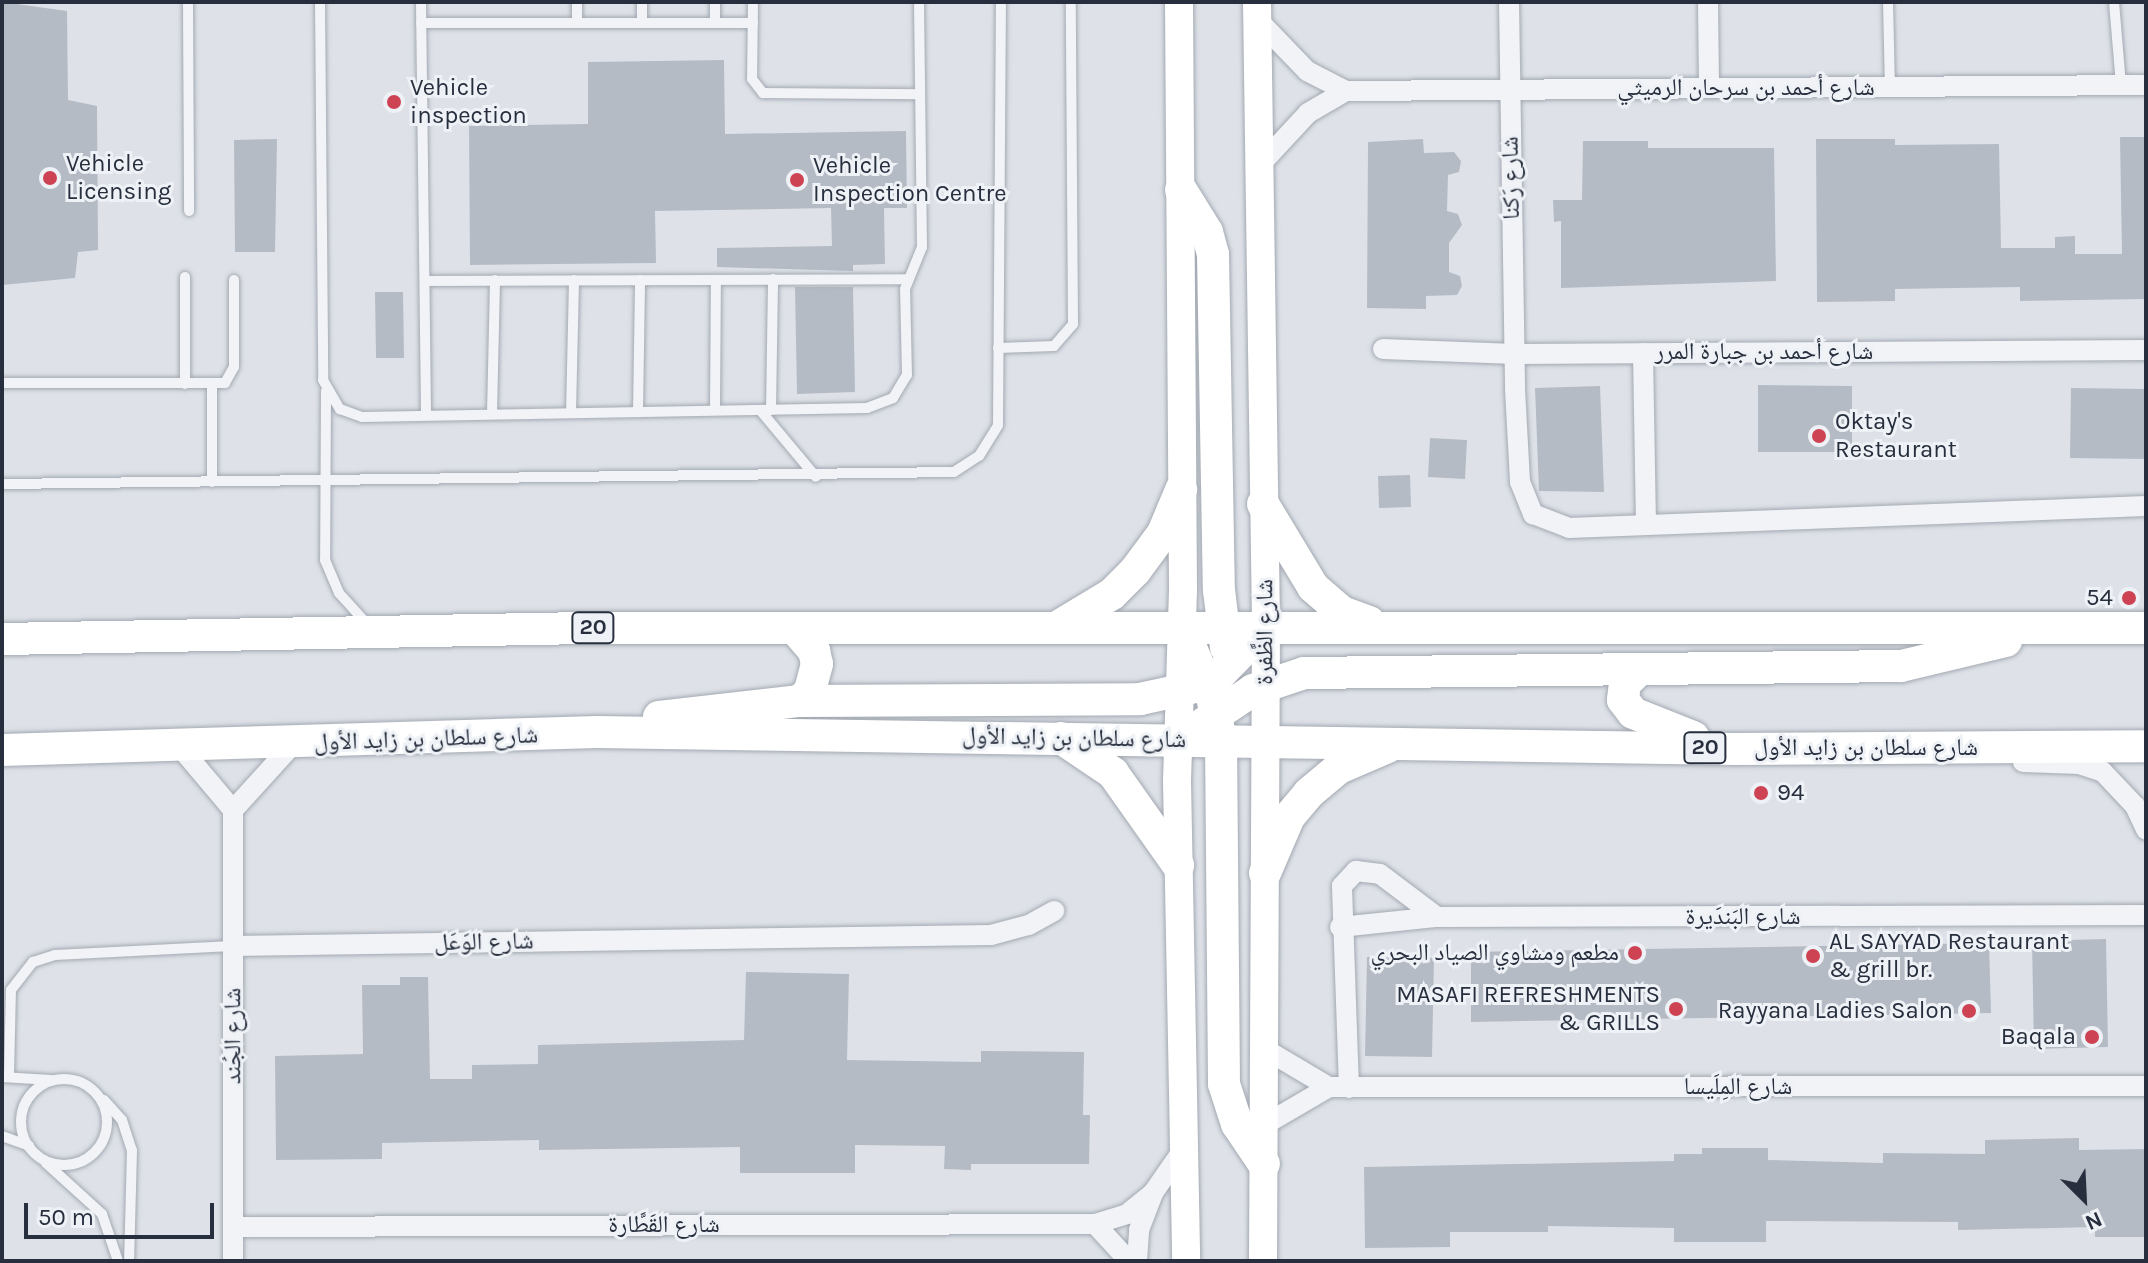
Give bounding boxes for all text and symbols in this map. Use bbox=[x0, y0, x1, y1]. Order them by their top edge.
place label: Vehicle inspection bbox=[410, 74, 527, 130]
street label: شارع أحمد بن سرحان الرميثي bbox=[1617, 74, 1875, 102]
marker: Vehicle inspection bbox=[385, 93, 403, 111]
street label: شارع رَكنا bbox=[1496, 136, 1526, 220]
place label: Vehicle Licensing bbox=[66, 150, 171, 206]
place label: Vehicle Inspection Centre bbox=[813, 152, 1007, 208]
marker: Vehicle Licensing bbox=[41, 169, 59, 187]
marker: Vehicle Inspection Centre bbox=[788, 171, 806, 189]
street label: شارع أحمد بن جبارة المرر bbox=[1655, 338, 1873, 366]
place label: Oktay's Restaurant bbox=[1835, 408, 1957, 464]
marker: Oktay's Restaurant bbox=[1810, 427, 1828, 445]
street label: شارع الظَّفرة bbox=[1251, 579, 1279, 685]
place label: 54 bbox=[2086, 584, 2113, 612]
marker: 54 bbox=[2120, 589, 2138, 607]
road number: 20 bbox=[571, 610, 615, 646]
street label: شارع سلطان بن زايد الأول bbox=[313, 721, 539, 757]
street label: شارع سلطان بن زايد الأول bbox=[962, 722, 1186, 754]
road number: 20 bbox=[1683, 730, 1727, 766]
street label: شارع سلطان بن زايد الأول bbox=[1754, 734, 1978, 762]
place label: 94 bbox=[1777, 779, 1804, 807]
marker: 94 bbox=[1752, 784, 1770, 802]
street label: شارع البَندَيرة bbox=[1685, 903, 1801, 931]
street label: شارع الوَعَل bbox=[434, 927, 534, 957]
place label: AL SAYYAD Restaurant & grill br. bbox=[1829, 928, 2069, 984]
place label: مطعم ومشاوي الصياد البحري bbox=[1371, 939, 1619, 967]
marker: مطعم ومشاوي الصياد البحري bbox=[1626, 944, 1644, 962]
marker: AL SAYYAD Restaurant & grill br. bbox=[1804, 947, 1822, 965]
place label: MASAFI REFRESHMENTS & GRILLS bbox=[1396, 981, 1660, 1037]
street label: شارع الجُند bbox=[219, 988, 247, 1084]
place label: Rayyana Ladies Salon bbox=[1718, 997, 1953, 1025]
marker: MASAFI REFRESHMENTS & GRILLS bbox=[1667, 1000, 1685, 1018]
marker: Rayyana Ladies Salon bbox=[1960, 1002, 1978, 1020]
place label: Baqala bbox=[2001, 1023, 2076, 1051]
marker: Baqala bbox=[2083, 1028, 2101, 1046]
street label: شارع المِلَيسا bbox=[1684, 1073, 1792, 1101]
north arrow bbox=[2044, 1159, 2124, 1239]
scale bar bbox=[28, 1187, 218, 1237]
text: 50 m bbox=[38, 1203, 94, 1231]
text: N bbox=[2081, 1206, 2106, 1236]
street label: شارع القَطَّارة bbox=[608, 1211, 720, 1239]

